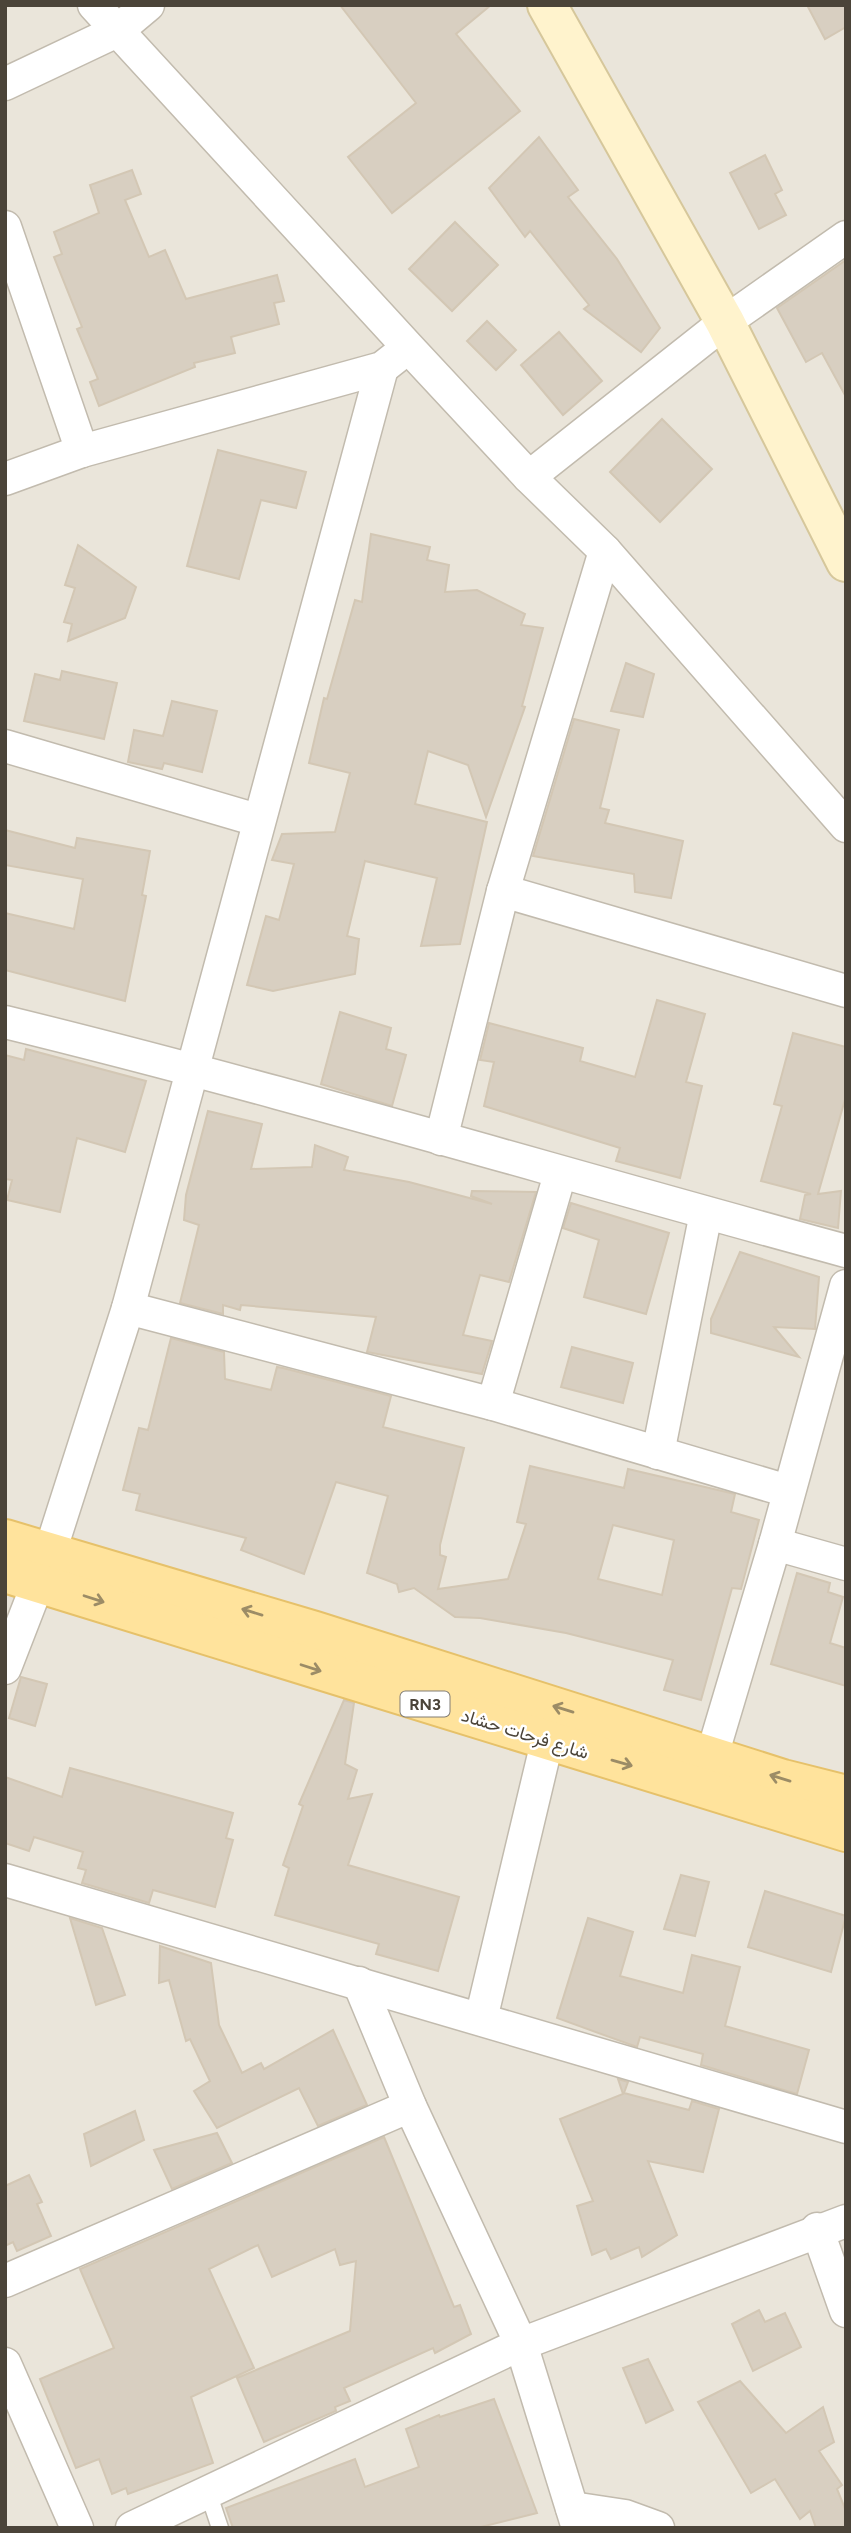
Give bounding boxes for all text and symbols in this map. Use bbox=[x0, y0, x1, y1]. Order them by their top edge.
one-way arrow bbox=[83, 1594, 105, 1607]
one-way arrow bbox=[241, 1605, 263, 1618]
one-way arrow bbox=[300, 1662, 322, 1675]
road number: RN3 bbox=[400, 1692, 450, 1716]
one-way arrow bbox=[552, 1702, 574, 1715]
street label: شارع فرحات حشاد bbox=[458, 1704, 591, 1765]
one-way arrow bbox=[611, 1758, 633, 1771]
one-way arrow bbox=[769, 1770, 791, 1783]

